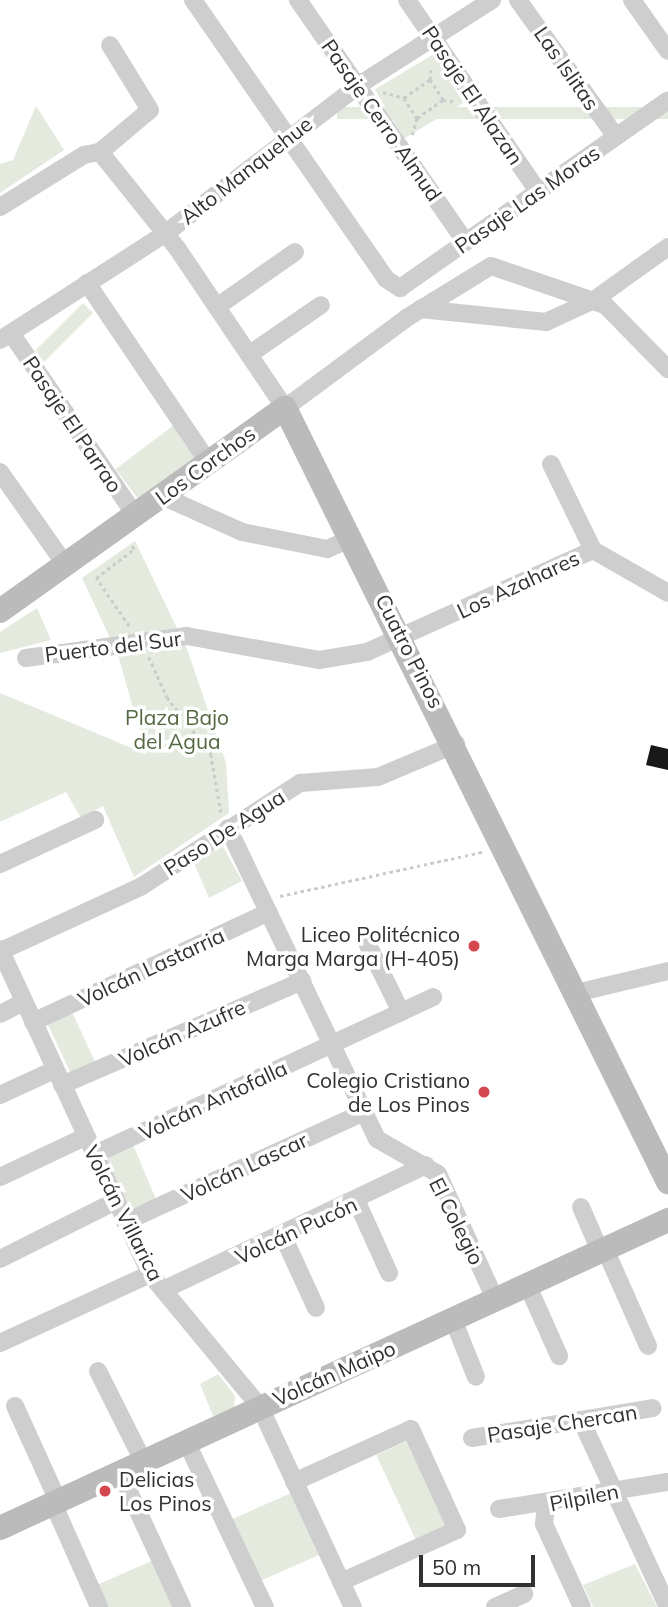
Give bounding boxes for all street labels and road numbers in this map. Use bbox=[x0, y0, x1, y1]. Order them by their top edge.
street label: Pasaje El Alazan bbox=[417, 21, 529, 169]
street label: Las Islitas bbox=[529, 21, 605, 115]
street label: Pasaje Cerro Almud bbox=[317, 34, 447, 206]
street label: Alto Manquehue bbox=[175, 111, 317, 229]
street label: Pasaje Las Moras bbox=[450, 140, 604, 258]
street label: Pasaje El Parrao bbox=[18, 351, 128, 497]
street label: Los Corchos bbox=[150, 420, 260, 510]
street label: Los Azahares bbox=[453, 545, 583, 623]
street label: Cuatro Pinos bbox=[371, 590, 449, 712]
street label: Puerto del Sur bbox=[43, 625, 183, 667]
street label: Paso De Agua bbox=[159, 784, 289, 880]
street label: Volcán Lastarria bbox=[74, 922, 228, 1012]
street label: Volcán Azufre bbox=[115, 994, 249, 1072]
street label: Volcán Antofalla bbox=[135, 1055, 291, 1145]
street label: Volcán Lascar bbox=[177, 1127, 311, 1207]
street label: Volcán Villarica bbox=[79, 1141, 169, 1285]
street label: El Colegio bbox=[424, 1173, 490, 1269]
street label: Volcán Pucón bbox=[231, 1191, 361, 1269]
street label: Volcán Maipo bbox=[269, 1335, 399, 1411]
street label: Pasaje Chercan bbox=[485, 1399, 639, 1447]
street label: Pilpilen bbox=[547, 1478, 621, 1516]

